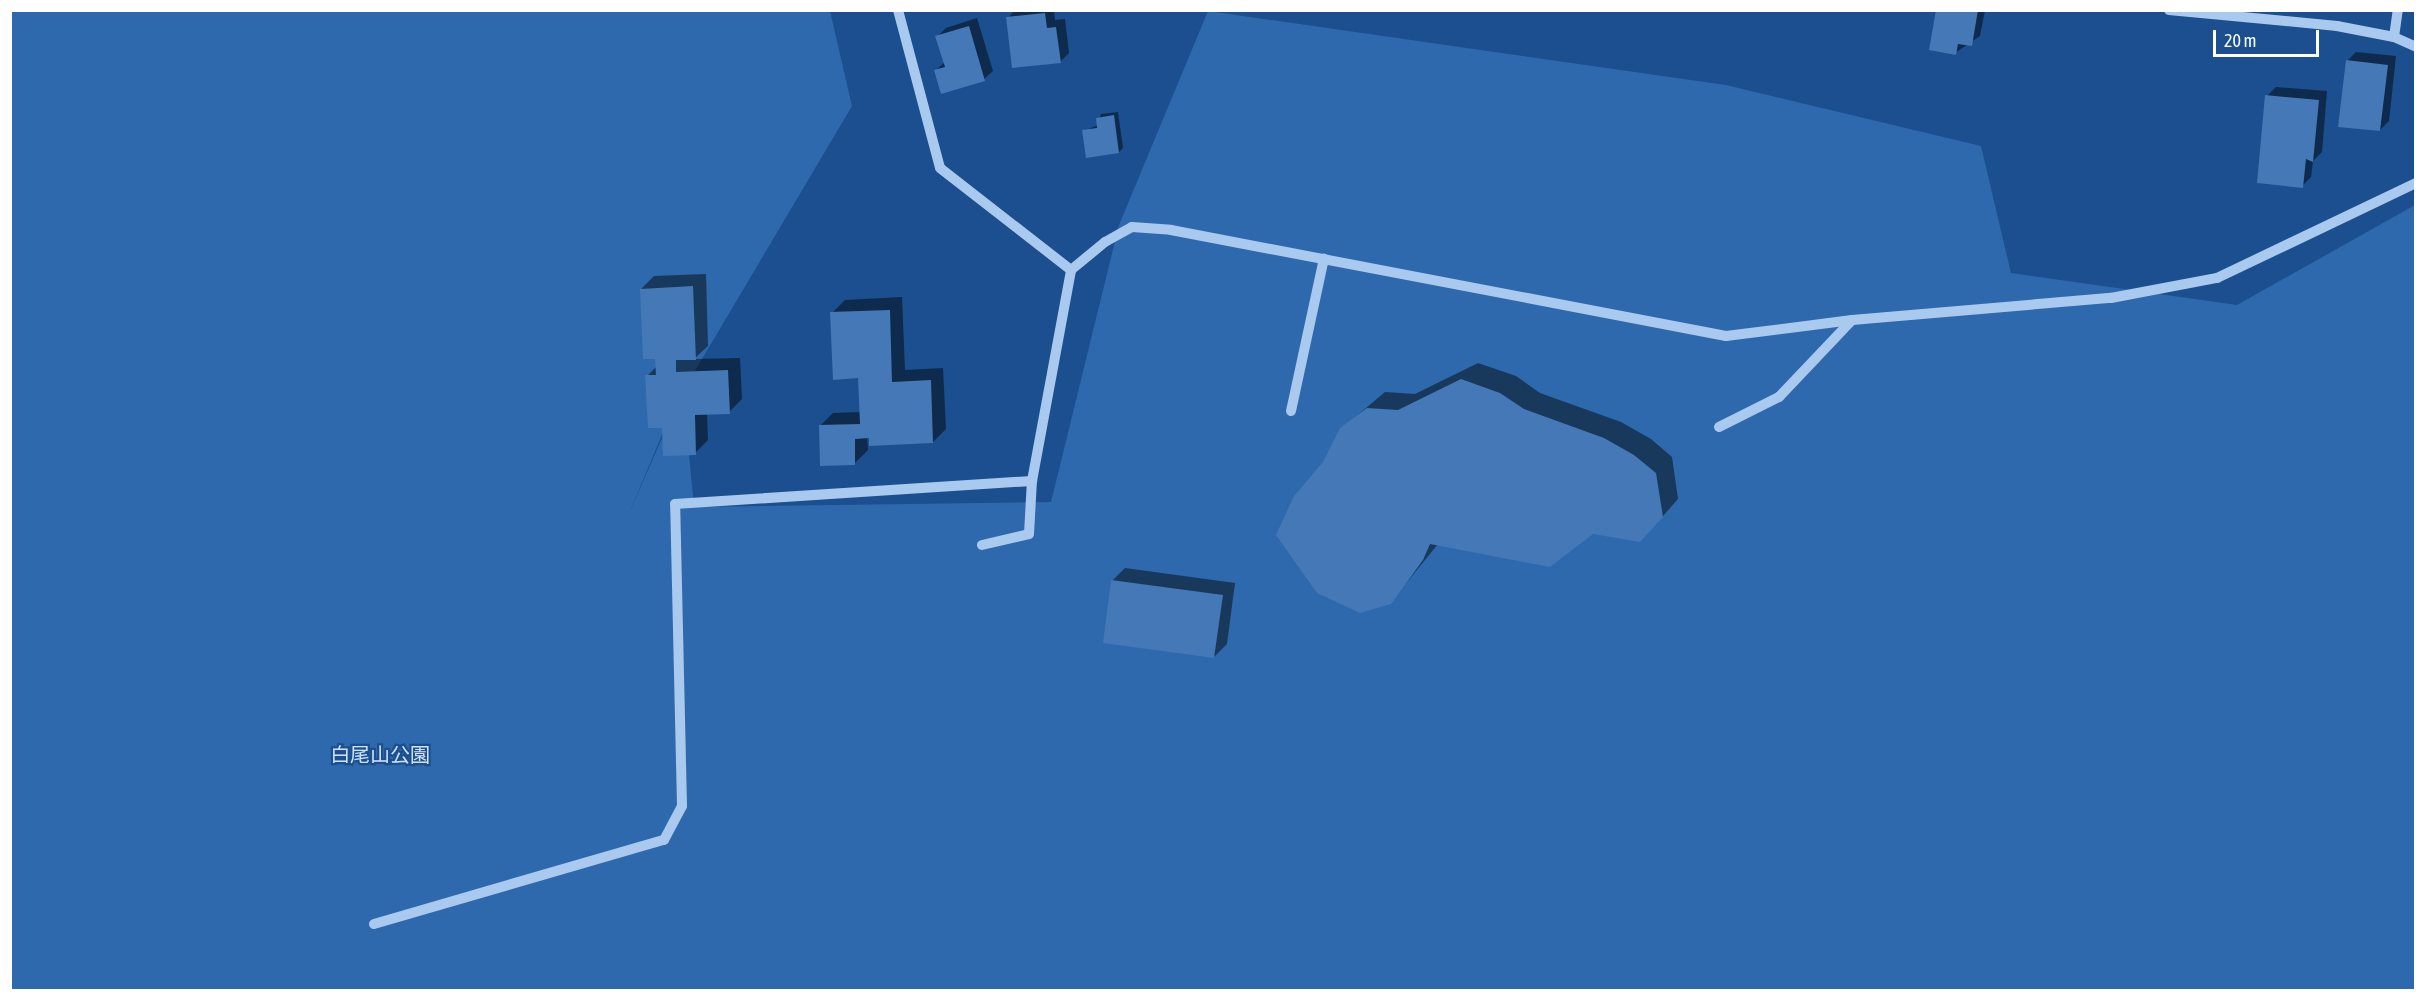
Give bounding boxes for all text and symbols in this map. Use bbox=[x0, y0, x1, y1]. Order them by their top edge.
scale bar bbox=[2216, 18, 2322, 56]
text: 20 m bbox=[2224, 30, 2256, 51]
park label: 白尾山公園 bbox=[330, 742, 430, 766]

